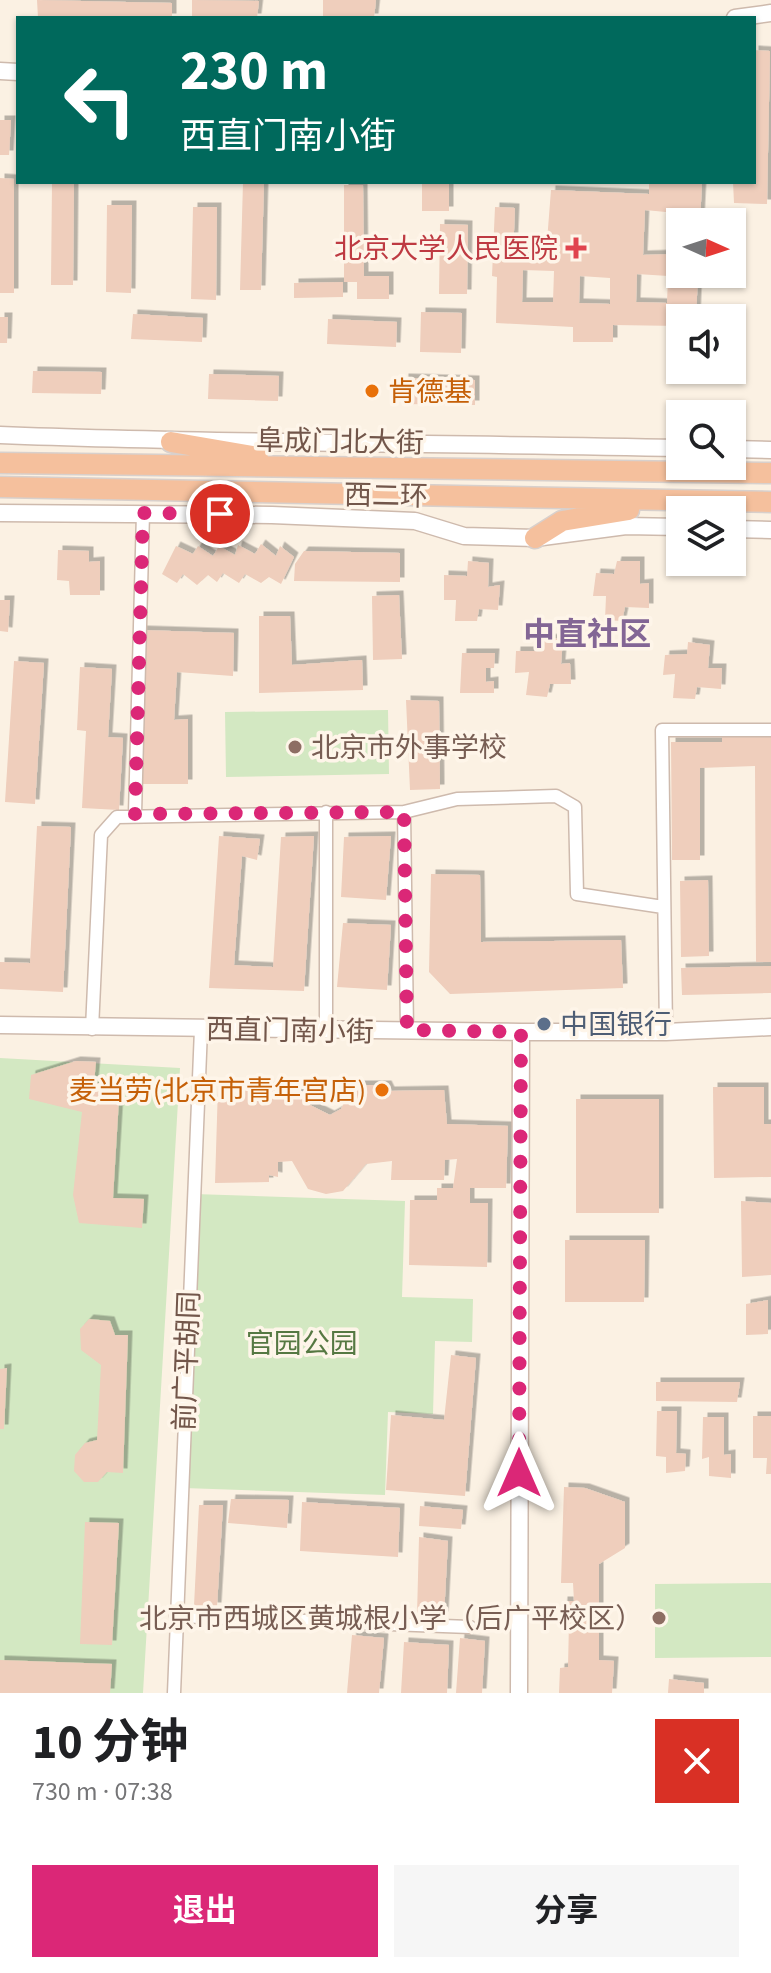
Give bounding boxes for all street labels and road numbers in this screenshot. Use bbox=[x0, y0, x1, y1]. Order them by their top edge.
street label: 阜成门北大街 bbox=[256, 421, 424, 463]
street label: 西二环 bbox=[344, 475, 428, 517]
street label: 西直门南小街 bbox=[206, 1010, 374, 1052]
street label: 前广平胡同 bbox=[165, 1290, 209, 1432]

